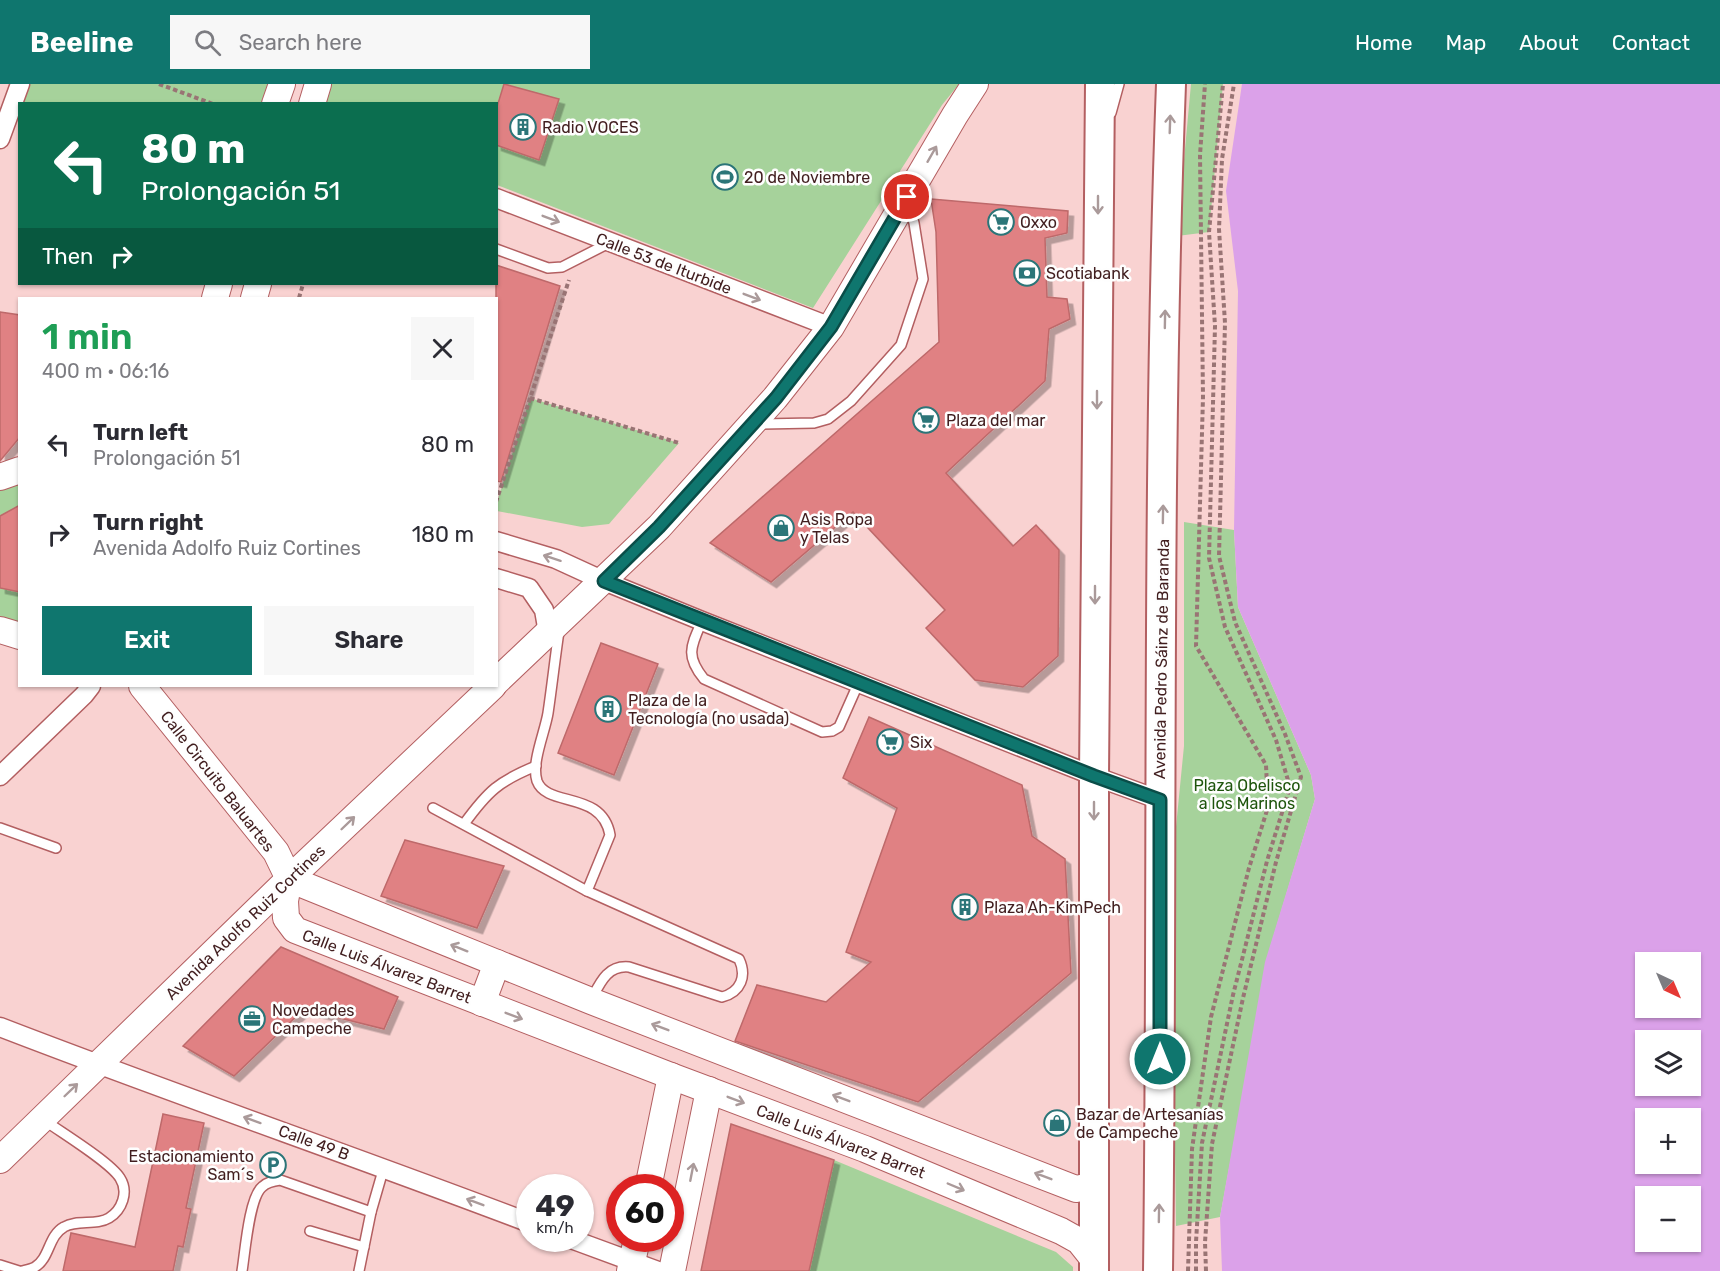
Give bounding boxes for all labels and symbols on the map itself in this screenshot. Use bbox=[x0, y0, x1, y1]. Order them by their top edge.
building icon: Radio VOCES bbox=[508, 112, 538, 142]
one-way arrow bbox=[1164, 114, 1175, 134]
place label: Radio VOCES bbox=[542, 118, 639, 137]
one-way arrow bbox=[926, 146, 938, 163]
sports icon: 20 de Noviembre bbox=[710, 162, 740, 192]
place label: 20 de Noviembre bbox=[744, 168, 870, 187]
pin bbox=[881, 171, 932, 222]
one-way arrow bbox=[1092, 195, 1104, 215]
supermarket icon: Oxxo bbox=[986, 207, 1016, 237]
place label: Oxxo bbox=[1020, 213, 1057, 232]
one-way arrow bbox=[541, 214, 560, 225]
street label: Calle 53 de Iturbide bbox=[593, 229, 734, 298]
bank icon: Scotiabank bbox=[1012, 258, 1042, 288]
place label: Scotiabank bbox=[1046, 264, 1130, 283]
one-way arrow bbox=[743, 292, 761, 303]
one-way arrow bbox=[1159, 309, 1171, 329]
one-way arrow bbox=[1091, 390, 1103, 410]
supermarket icon: Plaza del mar bbox=[911, 405, 941, 435]
place label: Plaza del mar bbox=[946, 411, 1045, 430]
one-way arrow bbox=[1157, 504, 1169, 524]
place label: Asis Ropa y Telas bbox=[800, 510, 873, 547]
shop icon: Asis Ropa y Telas bbox=[766, 513, 796, 543]
street label: Avenida Pedro Sáinz de Baranda bbox=[1150, 539, 1173, 779]
one-way arrow bbox=[543, 551, 561, 562]
one-way arrow bbox=[1089, 585, 1101, 605]
place label: Plaza de la Tecnología (no usada) bbox=[628, 691, 789, 728]
building icon: Plaza de la Tecnología (no usada) bbox=[593, 694, 623, 724]
street label: Calle Circuito Baluartes bbox=[157, 707, 279, 856]
supermarket icon: Six bbox=[875, 727, 905, 757]
place label: Six bbox=[910, 733, 933, 752]
park label: Plaza Obelisco a los Marinos bbox=[1193, 776, 1301, 813]
one-way arrow bbox=[1088, 801, 1100, 821]
one-way arrow bbox=[340, 816, 355, 830]
street label: Avenida Adolfo Ruiz Cortines bbox=[162, 841, 329, 1004]
building icon: Plaza Ah-KimPech bbox=[950, 892, 980, 922]
place label: Plaza Ah-KimPech bbox=[984, 898, 1121, 917]
street label: Calle Luis Álvarez Barret bbox=[300, 925, 474, 1008]
one-way arrow bbox=[450, 942, 468, 953]
north arrow bbox=[1635, 952, 1701, 1018]
place label: Novedades Campeche bbox=[272, 1001, 355, 1038]
office icon: Novedades Campeche bbox=[237, 1004, 267, 1034]
one-way arrow bbox=[505, 1011, 523, 1022]
one-way arrow bbox=[651, 1021, 669, 1032]
position arrow bbox=[1128, 1027, 1192, 1091]
one-way arrow bbox=[64, 1082, 79, 1097]
one-way arrow bbox=[833, 1092, 851, 1103]
one-way arrow bbox=[726, 1095, 745, 1106]
street label: Calle Luis Álvarez Barret bbox=[754, 1100, 928, 1183]
place label: Bazar de Artesanías de Campeche bbox=[1076, 1105, 1224, 1142]
shop icon: Bazar de Artesanías de Campeche bbox=[1042, 1108, 1072, 1138]
one-way arrow bbox=[244, 1114, 262, 1125]
street label: Calle 49 B bbox=[276, 1121, 352, 1164]
place label: Estacionamiento Sam´s bbox=[129, 1147, 254, 1184]
parking icon: Estacionamiento Sam´s bbox=[258, 1150, 288, 1180]
one-way arrow bbox=[687, 1163, 698, 1183]
one-way arrow bbox=[1034, 1170, 1052, 1181]
speed limit sign: 60 bbox=[606, 1174, 684, 1252]
one-way arrow bbox=[947, 1182, 965, 1193]
one-way arrow bbox=[466, 1196, 485, 1207]
one-way arrow bbox=[1153, 1203, 1165, 1223]

